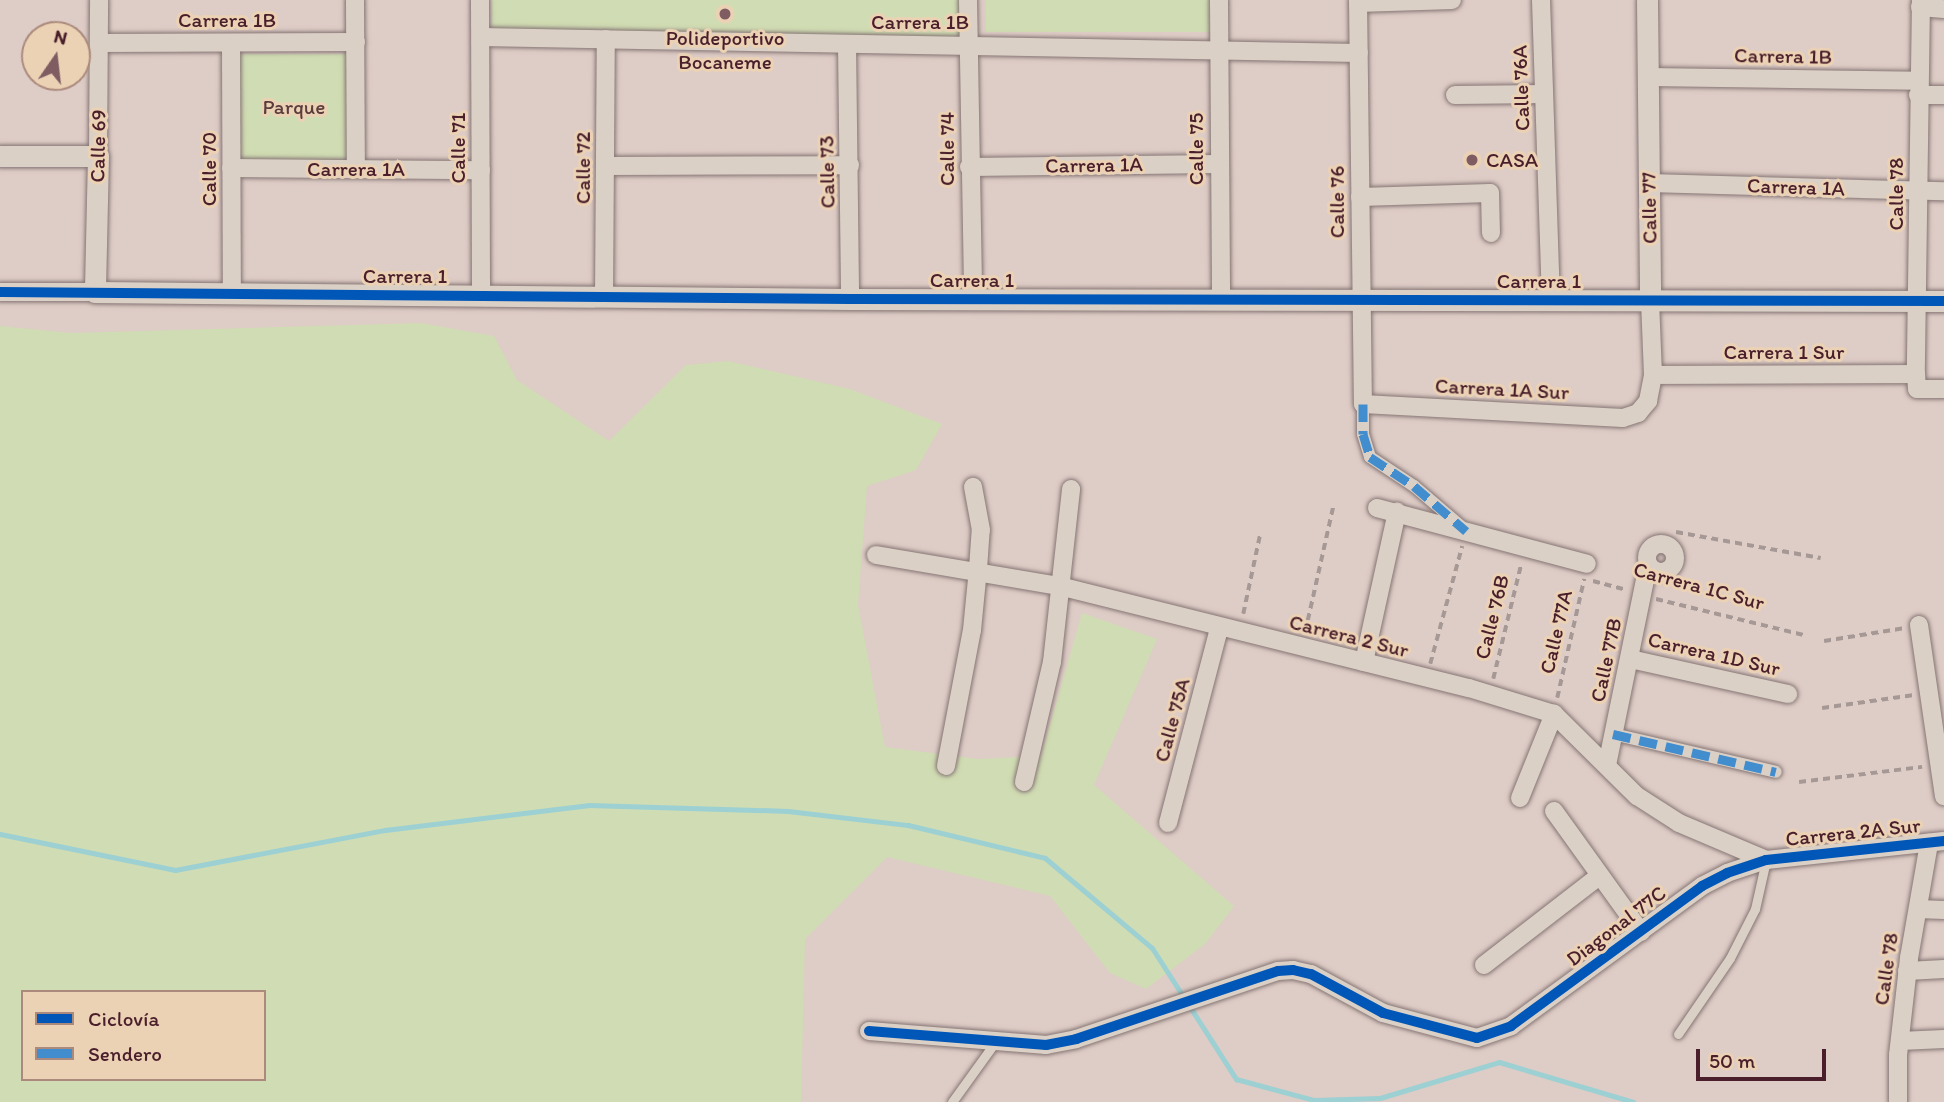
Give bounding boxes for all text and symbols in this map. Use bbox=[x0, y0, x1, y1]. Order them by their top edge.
marker: Polideportivo Bocaneme bbox=[717, 6, 733, 22]
street label: Carrera 1B bbox=[178, 7, 276, 33]
street label: Carrera 1B bbox=[871, 9, 969, 35]
north arrow bbox=[21, 21, 91, 91]
text: N bbox=[52, 24, 70, 50]
place label: Polideportivo Bocaneme bbox=[666, 25, 784, 75]
street label: Carrera 1B bbox=[1734, 43, 1832, 69]
street label: Calle 76A bbox=[1507, 45, 1535, 131]
park label: Parque bbox=[263, 94, 325, 120]
street label: Calle 69 bbox=[85, 109, 111, 183]
street label: Calle 71 bbox=[445, 112, 471, 184]
street label: Calle 74 bbox=[934, 112, 960, 186]
street label: Calle 75 bbox=[1183, 113, 1209, 185]
street label: Calle 70 bbox=[196, 132, 222, 206]
street label: Calle 72 bbox=[570, 132, 596, 204]
street label: Calle 73 bbox=[814, 135, 840, 209]
place label: CASA bbox=[1486, 147, 1538, 173]
street label: Carrera 1A bbox=[1045, 152, 1143, 178]
marker: CASA bbox=[1464, 152, 1480, 168]
street label: Carrera 1A bbox=[307, 156, 405, 182]
street label: Calle 78 bbox=[1883, 158, 1909, 230]
street label: Calle 76 bbox=[1324, 166, 1350, 238]
street label: Calle 77 bbox=[1636, 172, 1662, 244]
street label: Carrera 1A bbox=[1747, 173, 1845, 201]
street label: Carrera 1 bbox=[363, 263, 447, 289]
street label: Carrera 1 bbox=[930, 267, 1014, 293]
street label: Carrera 1 bbox=[1497, 268, 1581, 294]
street label: Carrera 1 Sur bbox=[1724, 339, 1844, 365]
street label: Carrera 1A Sur bbox=[1434, 373, 1570, 405]
street label: Carrera 1C Sur bbox=[1631, 556, 1767, 616]
street label: Calle 76B bbox=[1469, 572, 1515, 662]
street label: Calle 77A bbox=[1534, 588, 1578, 676]
street label: Carrera 2 Sur bbox=[1287, 609, 1411, 663]
street label: Calle 77B bbox=[1585, 616, 1627, 704]
street label: Carrera 1D Sur bbox=[1646, 627, 1782, 681]
street label: Calle 75A bbox=[1149, 675, 1195, 765]
street label: Carrera 2A Sur bbox=[1784, 812, 1922, 852]
street label: Diagonal 77C bbox=[1561, 880, 1671, 972]
street label: Calle 78 bbox=[1868, 931, 1904, 1007]
legend bbox=[21, 990, 266, 1081]
text: Ciclovía bbox=[88, 1006, 159, 1031]
scale bar bbox=[1699, 1036, 1828, 1080]
text: Sendero bbox=[88, 1041, 162, 1066]
text: 50 m bbox=[1709, 1048, 1755, 1073]

